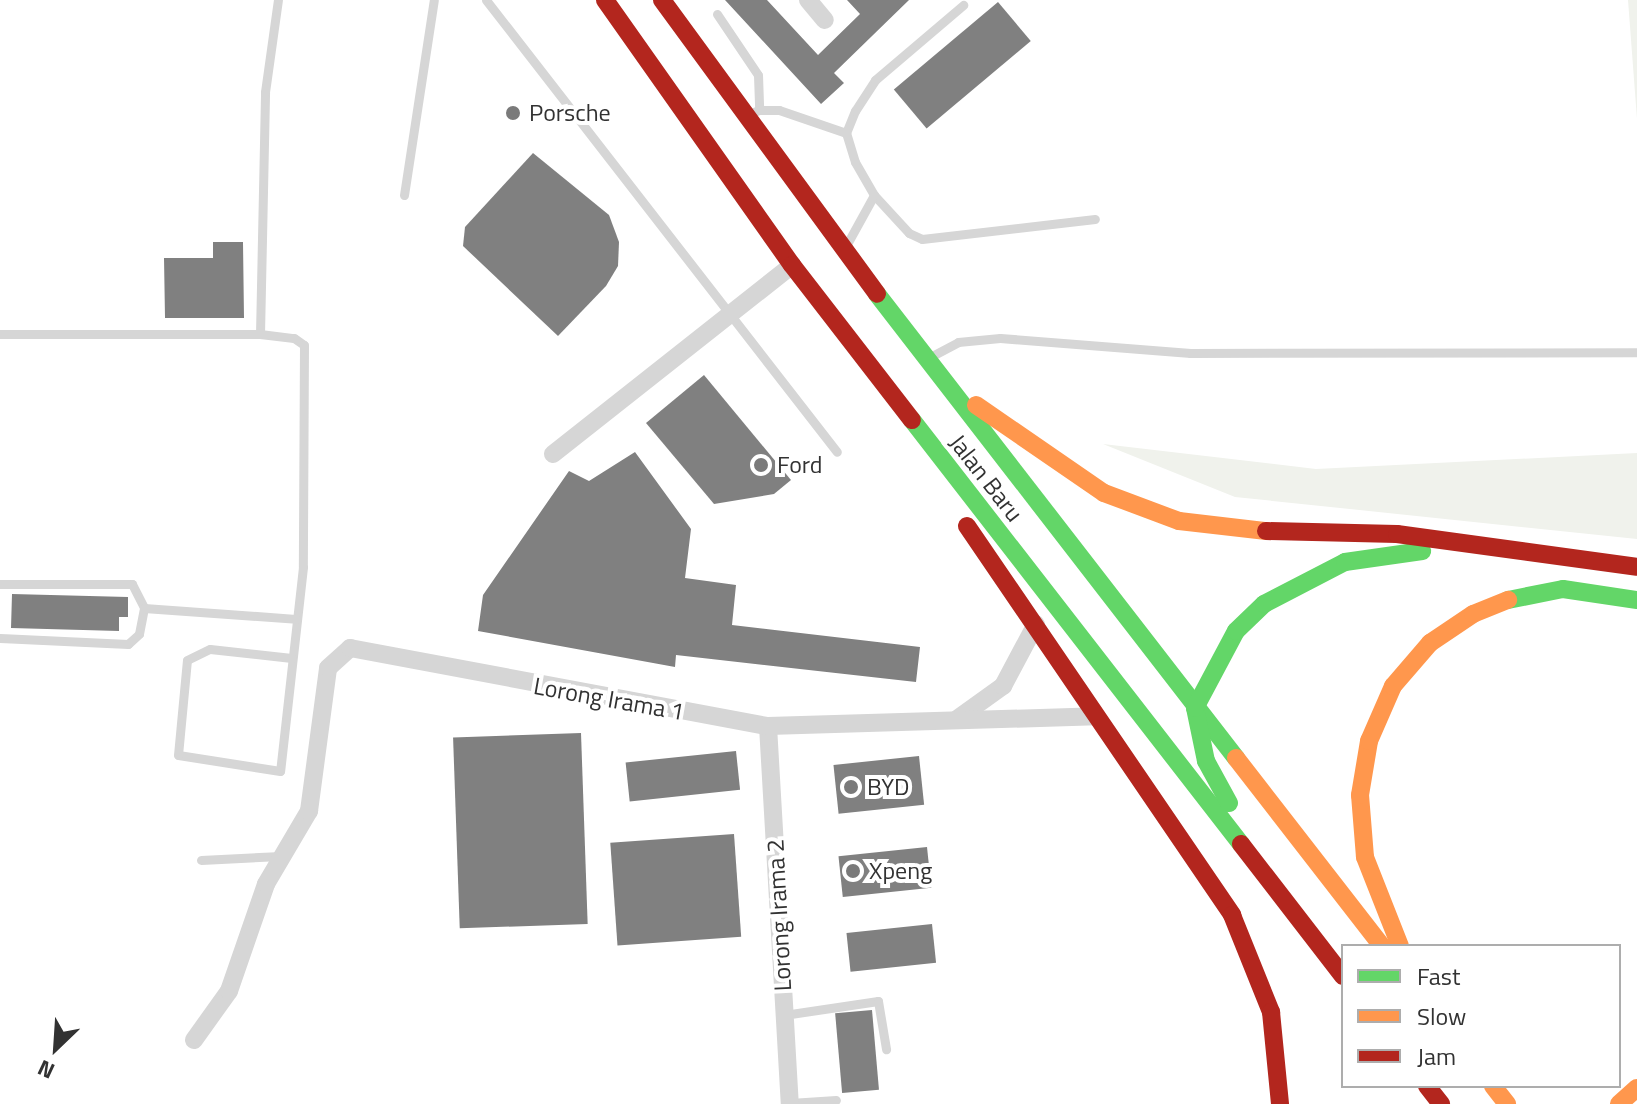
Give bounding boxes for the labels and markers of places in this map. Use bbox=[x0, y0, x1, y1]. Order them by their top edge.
place label: Porsche bbox=[529, 99, 611, 127]
marker: Porsche bbox=[504, 104, 522, 122]
place label: Ford bbox=[777, 451, 823, 479]
marker: Ford bbox=[752, 456, 770, 474]
place label: BYD bbox=[867, 773, 910, 801]
marker: BYD bbox=[842, 778, 860, 796]
place label: Xpeng bbox=[869, 857, 932, 885]
marker: Xpeng bbox=[844, 862, 862, 880]

